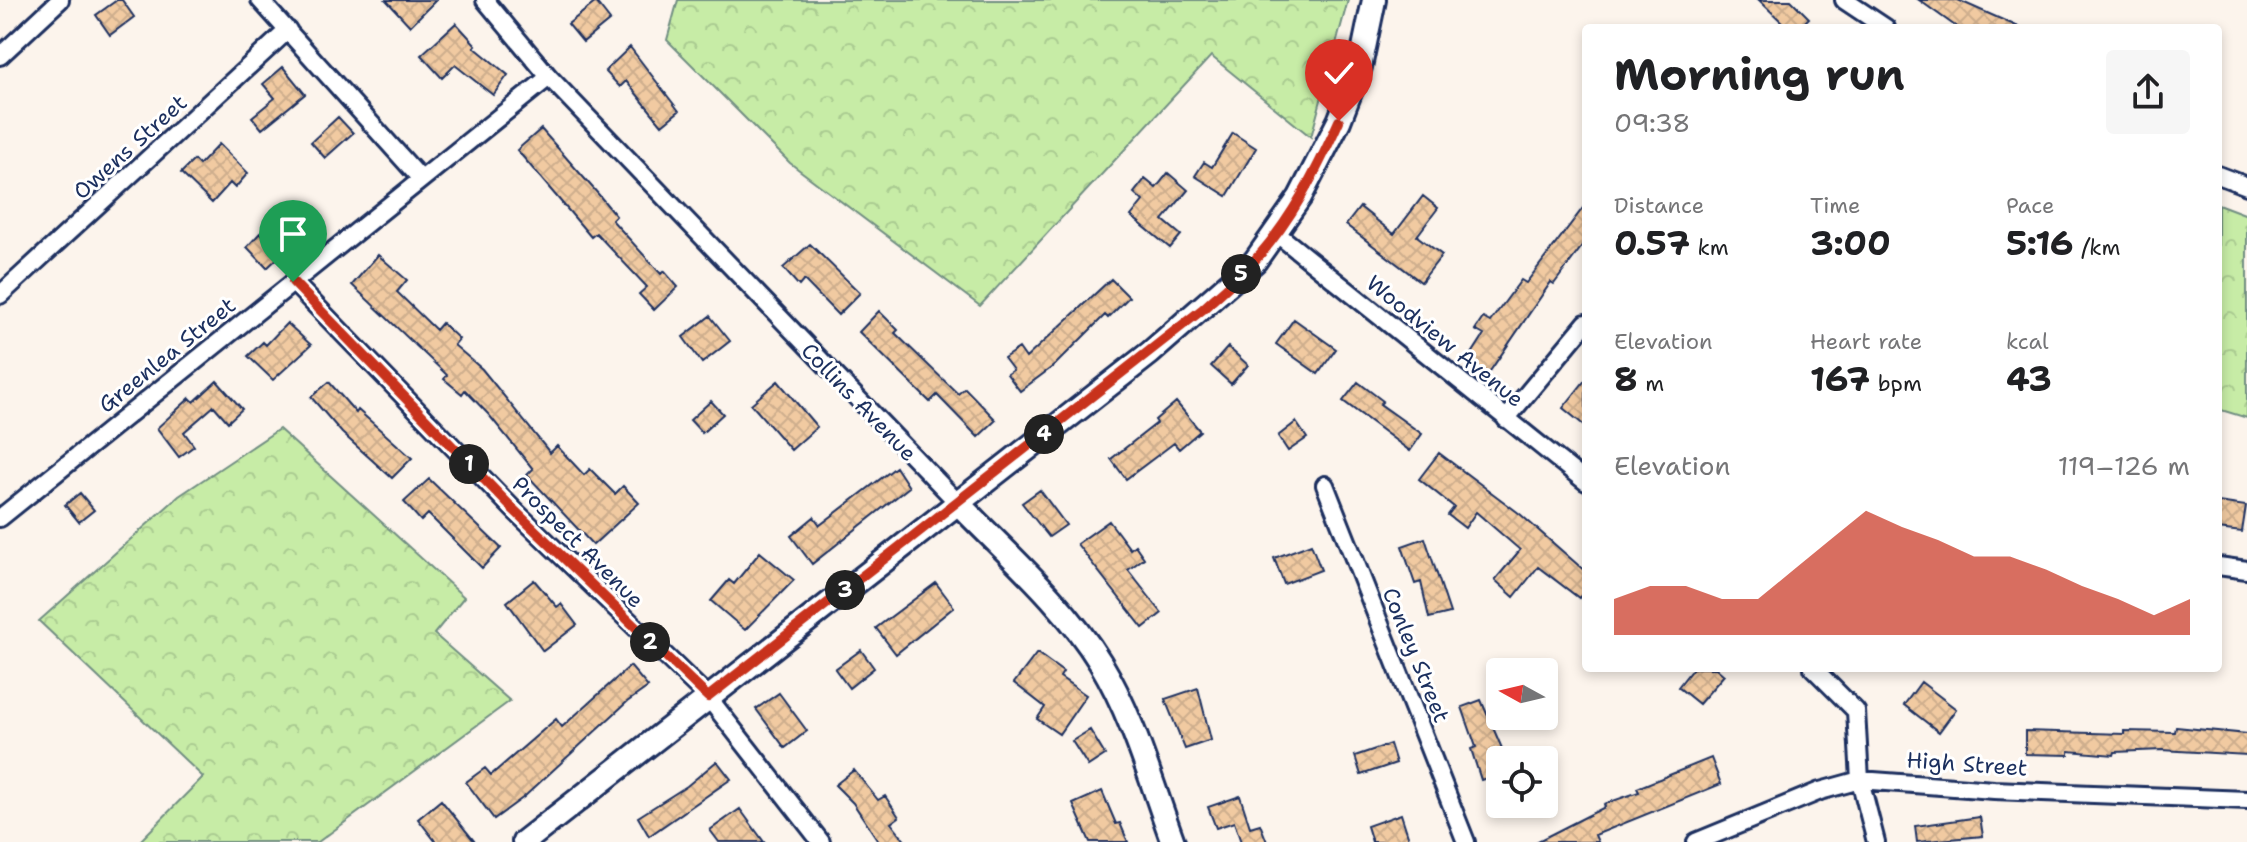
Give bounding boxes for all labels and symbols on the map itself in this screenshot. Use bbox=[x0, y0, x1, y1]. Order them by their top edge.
pin bbox=[1305, 39, 1373, 121]
street label: Owens Street bbox=[67, 88, 193, 206]
pin bbox=[259, 200, 327, 282]
pin: 5 bbox=[1221, 254, 1261, 294]
street label: Woodview Avenue bbox=[1360, 269, 1530, 413]
street label: Greenlea Street bbox=[92, 291, 242, 419]
street label: Collins Avenue bbox=[795, 336, 923, 468]
pin: 4 bbox=[1024, 414, 1064, 454]
pin: 1 bbox=[449, 444, 489, 484]
street label: Prospect Avenue bbox=[506, 470, 650, 614]
pin: 3 bbox=[825, 570, 865, 610]
street label: Conley Street bbox=[1376, 583, 1456, 727]
pin: 2 bbox=[630, 622, 670, 662]
north arrow bbox=[1486, 658, 1558, 730]
street label: High Street bbox=[1906, 745, 2028, 783]

